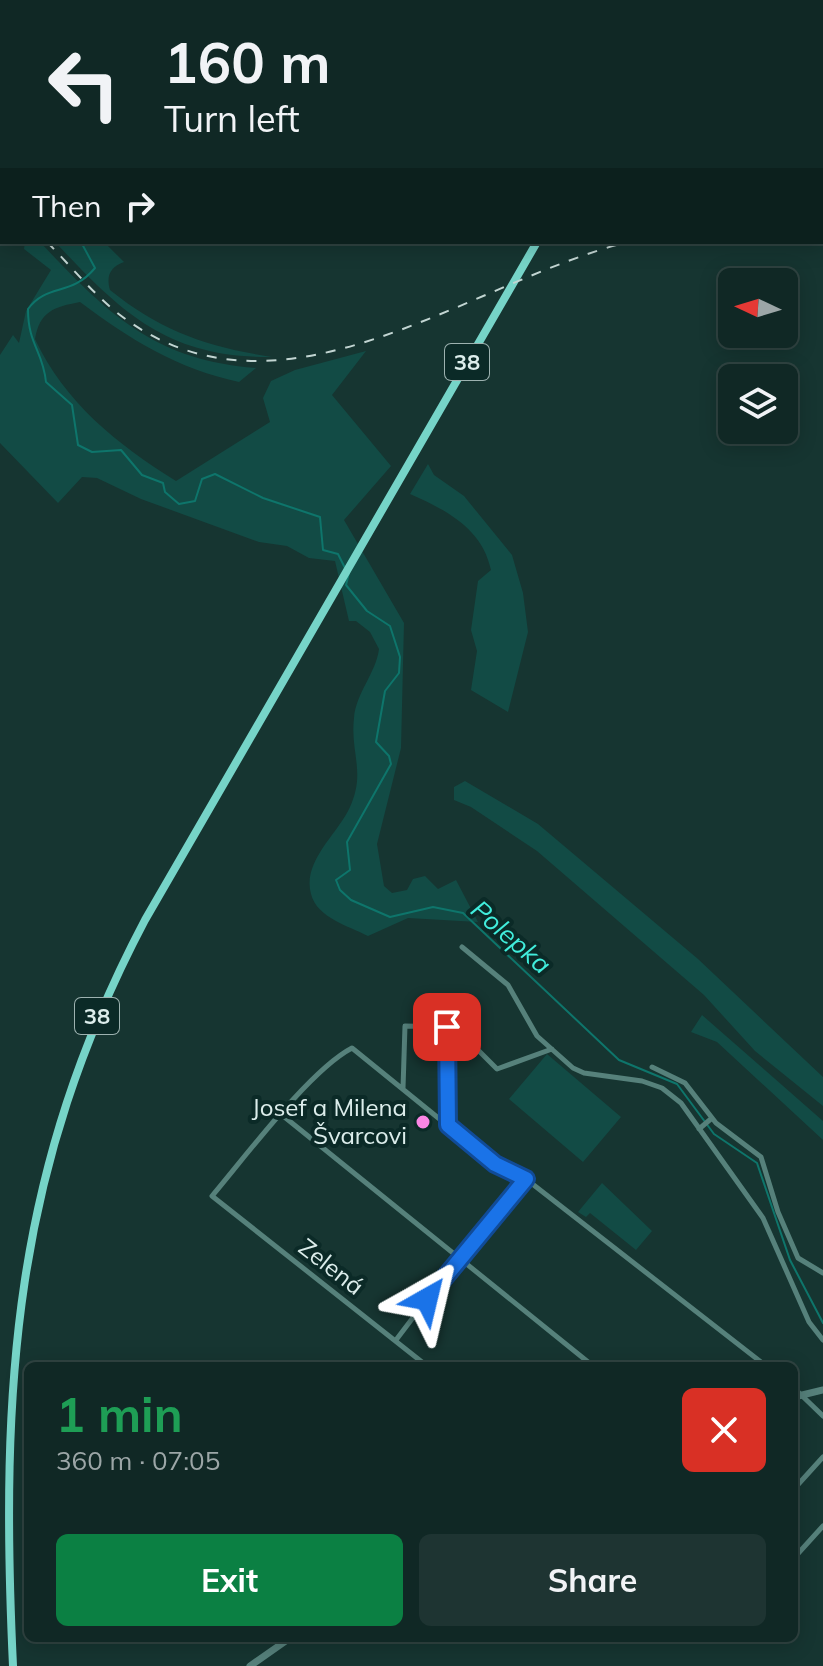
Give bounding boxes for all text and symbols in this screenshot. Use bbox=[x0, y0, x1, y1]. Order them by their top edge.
text: 160 m bbox=[164, 27, 331, 97]
icon: left bbox=[32, 32, 136, 136]
text: Turn left bbox=[164, 96, 300, 141]
icon: right bbox=[118, 184, 162, 228]
text: Then bbox=[32, 187, 102, 225]
north arrow bbox=[718, 268, 798, 348]
map controls bbox=[718, 268, 798, 444]
road number: 38 bbox=[445, 344, 489, 380]
button: layers bbox=[718, 364, 798, 444]
water label: Polepka bbox=[464, 893, 558, 981]
pin bbox=[413, 993, 481, 1061]
road number: 38 bbox=[75, 998, 119, 1034]
icon: arrive bbox=[425, 1005, 469, 1049]
place label: Josef a Milena Švarcovi bbox=[252, 1092, 407, 1150]
marker: Josef a Milena Švarcovi bbox=[414, 1113, 432, 1131]
street label: Zelená bbox=[293, 1232, 370, 1301]
position arrow bbox=[385, 1257, 469, 1341]
text: 1 min bbox=[56, 1384, 183, 1444]
button: close bbox=[682, 1388, 766, 1472]
text: 360 m · 07:05 bbox=[56, 1444, 220, 1477]
button: Exit bbox=[56, 1534, 403, 1626]
button: Share bbox=[419, 1534, 766, 1626]

